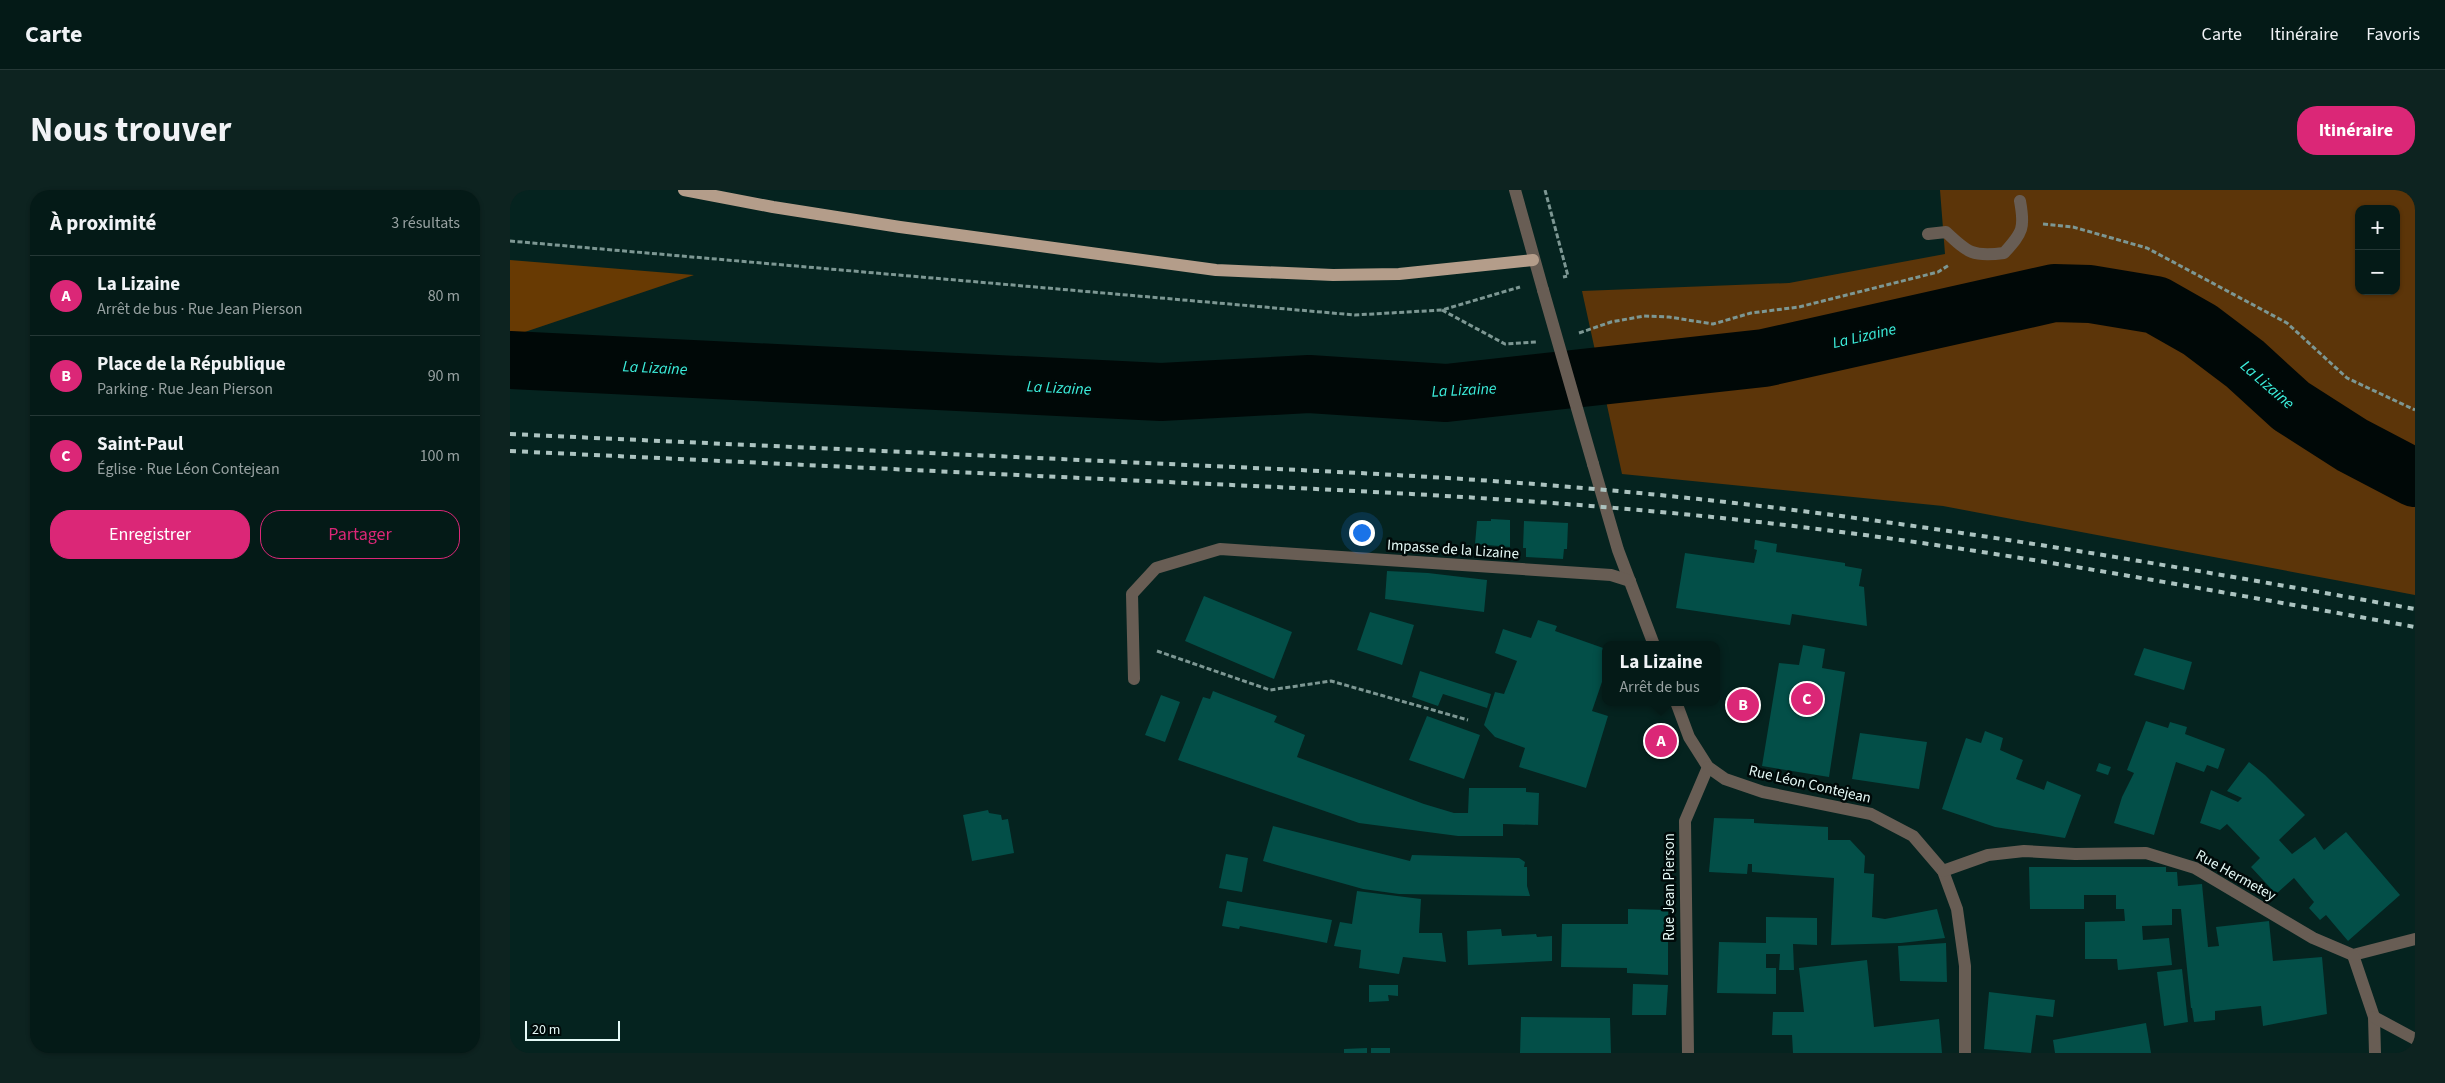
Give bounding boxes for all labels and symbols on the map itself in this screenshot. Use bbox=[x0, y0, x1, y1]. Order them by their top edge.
water label: La Lizaine bbox=[1830, 318, 1899, 354]
water label: La Lizaine bbox=[622, 355, 688, 381]
water label: La Lizaine bbox=[2236, 355, 2299, 415]
water label: La Lizaine bbox=[1026, 375, 1092, 401]
water label: La Lizaine bbox=[1431, 377, 1497, 403]
your location bbox=[1349, 520, 1375, 546]
street label: Impasse de la Lizaine bbox=[1386, 534, 1520, 565]
pin: C bbox=[1791, 680, 1823, 718]
pin: B bbox=[1727, 686, 1759, 724]
pin: A bbox=[1645, 722, 1677, 760]
street label: Rue Léon Contejean bbox=[1747, 760, 1873, 809]
street label: Rue Jean Pierson bbox=[1659, 833, 1680, 941]
street label: Rue Hermetey bbox=[2192, 845, 2280, 906]
scale bar bbox=[525, 1018, 620, 1041]

